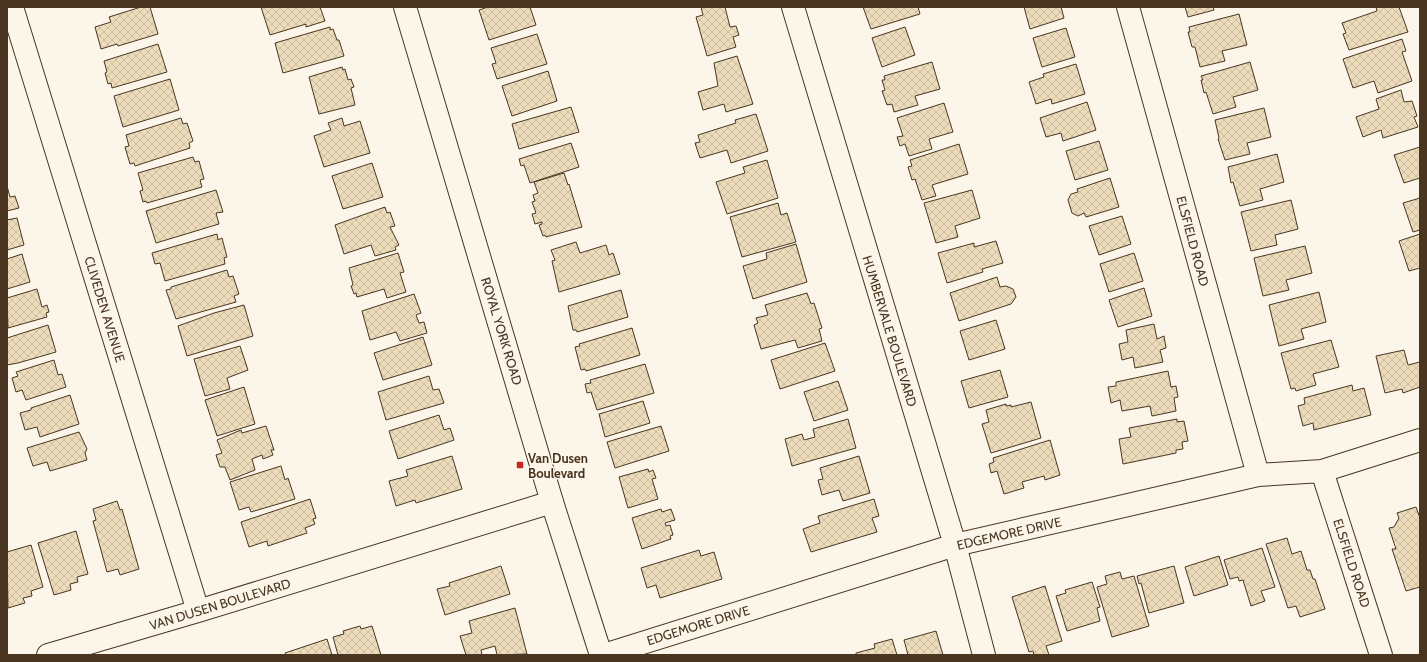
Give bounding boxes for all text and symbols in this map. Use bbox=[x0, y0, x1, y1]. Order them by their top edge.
street label: ELSFIELD ROAD bbox=[1173, 194, 1213, 288]
street label: CLIVEDEN AVENUE bbox=[81, 254, 129, 364]
street label: HUMBERVALE BOULEVARD bbox=[859, 254, 921, 408]
street label: ROYAL YORK ROAD bbox=[478, 275, 526, 387]
place label: Van Dusen Boulevard bbox=[528, 450, 588, 481]
marker: Van Dusen Boulevard bbox=[515, 460, 525, 470]
street label: EDGEMORE DRIVE bbox=[955, 513, 1063, 553]
street label: ELSFIELD ROAD bbox=[1330, 516, 1374, 610]
street label: VAN DUSEN BOULEVARD bbox=[148, 575, 292, 633]
street label: EDGEMORE DRIVE bbox=[645, 602, 751, 648]

